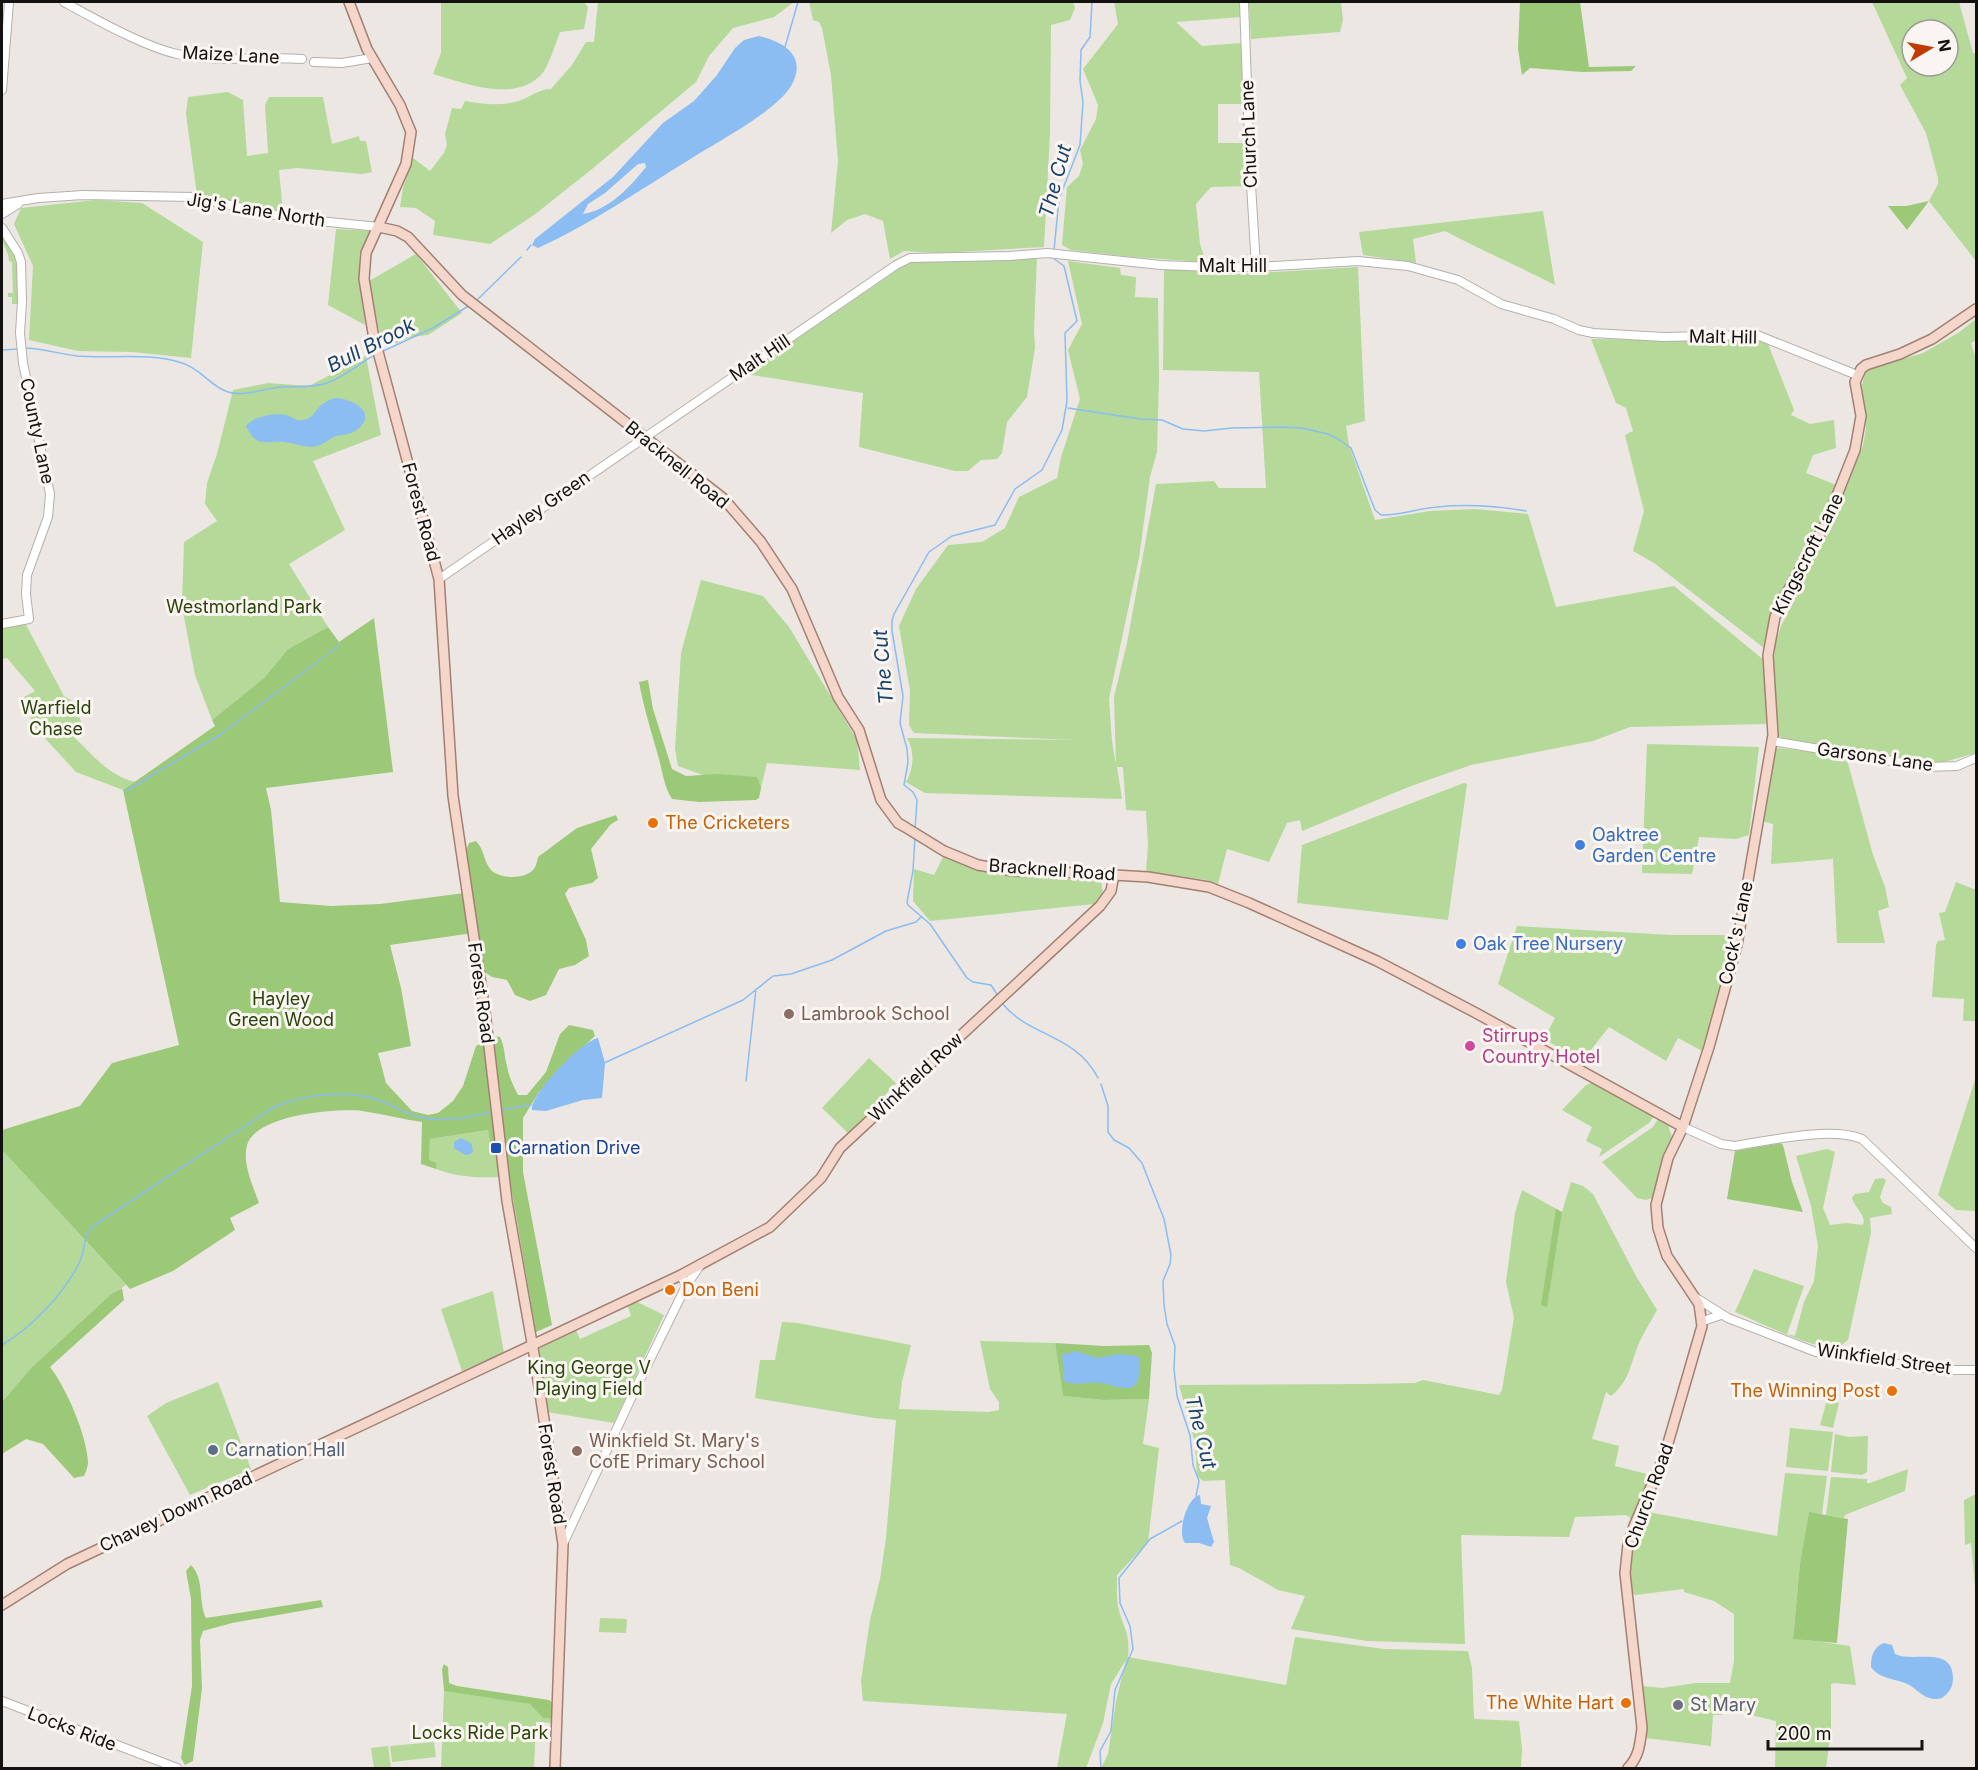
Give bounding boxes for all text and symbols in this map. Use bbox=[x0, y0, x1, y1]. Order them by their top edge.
north arrow bbox=[1900, 18, 1960, 78]
text: N bbox=[1934, 38, 1956, 53]
street label: Maize Lane bbox=[182, 41, 280, 68]
street label: Church Lane bbox=[1236, 80, 1261, 189]
water label: The Cut bbox=[1034, 141, 1076, 220]
street label: Jig's Lane North bbox=[185, 188, 327, 231]
street label: Malt Hill bbox=[1199, 255, 1267, 276]
water label: Bull Brook bbox=[323, 312, 420, 377]
street label: Malt Hill bbox=[1689, 325, 1757, 348]
street label: Malt Hill bbox=[725, 330, 794, 385]
street label: County Lane bbox=[16, 376, 59, 486]
street label: Bracknell Road bbox=[621, 416, 733, 513]
street label: Forest Road bbox=[398, 460, 445, 564]
street label: Hayley Green bbox=[488, 466, 594, 549]
street label: Kingscroft Lane bbox=[1768, 489, 1847, 618]
park label: Westmorland Park bbox=[166, 596, 322, 617]
water label: The Cut bbox=[868, 628, 898, 705]
park label: Warfield Chase bbox=[21, 697, 91, 739]
street label: Garsons Lane bbox=[1816, 738, 1935, 775]
place label: The Cricketers bbox=[665, 812, 790, 833]
marker: The Cricketers bbox=[646, 816, 660, 830]
place label: Oaktree Garden Centre bbox=[1592, 824, 1716, 866]
marker: Oaktree Garden Centre bbox=[1573, 838, 1587, 852]
street label: Bracknell Road bbox=[988, 855, 1116, 884]
street label: Cock's Lane bbox=[1714, 879, 1757, 987]
place label: Oak Tree Nursery bbox=[1473, 933, 1623, 954]
marker: Oak Tree Nursery bbox=[1454, 937, 1468, 951]
street label: Forest Road bbox=[464, 941, 499, 1045]
park label: Hayley Green Wood bbox=[228, 988, 334, 1030]
place label: Lambrook School bbox=[801, 1003, 950, 1024]
marker: Lambrook School bbox=[782, 1007, 796, 1021]
place label: Stirrups Country Hotel bbox=[1482, 1025, 1600, 1067]
street label: Winkfield Row bbox=[864, 1027, 967, 1126]
marker: Stirrups Country Hotel bbox=[1463, 1039, 1477, 1053]
place label: Carnation Drive bbox=[508, 1137, 640, 1158]
marker: Carnation Drive bbox=[489, 1141, 503, 1155]
place label: Don Beni bbox=[682, 1279, 759, 1300]
marker: Don Beni bbox=[663, 1283, 677, 1297]
street label: Winkfield Street bbox=[1816, 1339, 1953, 1378]
park label: King George V Playing Field bbox=[527, 1357, 651, 1399]
place label: The Winning Post bbox=[1730, 1380, 1880, 1401]
marker: The Winning Post bbox=[1885, 1384, 1899, 1398]
water label: The Cut bbox=[1180, 1393, 1222, 1472]
street label: Forest Road bbox=[534, 1422, 571, 1526]
place label: Winkfield St. Mary's CofE Primary School bbox=[589, 1430, 765, 1472]
place label: Carnation Hall bbox=[225, 1439, 345, 1460]
street label: Church Road bbox=[1620, 1440, 1677, 1551]
marker: Carnation Hall bbox=[206, 1443, 220, 1457]
marker: Winkfield St. Mary's CofE Primary School bbox=[570, 1444, 584, 1458]
street label: Chavey Down Road bbox=[96, 1467, 255, 1556]
place label: The White Hart bbox=[1486, 1692, 1614, 1713]
place label: St Mary bbox=[1690, 1694, 1756, 1715]
marker: The White Hart bbox=[1619, 1696, 1633, 1710]
marker: St Mary bbox=[1671, 1698, 1685, 1712]
street label: Locks Ride bbox=[25, 1702, 119, 1755]
scale bar bbox=[1768, 1713, 1922, 1751]
park label: Locks Ride Park bbox=[412, 1722, 548, 1743]
text: 200 m bbox=[1777, 1723, 1832, 1744]

